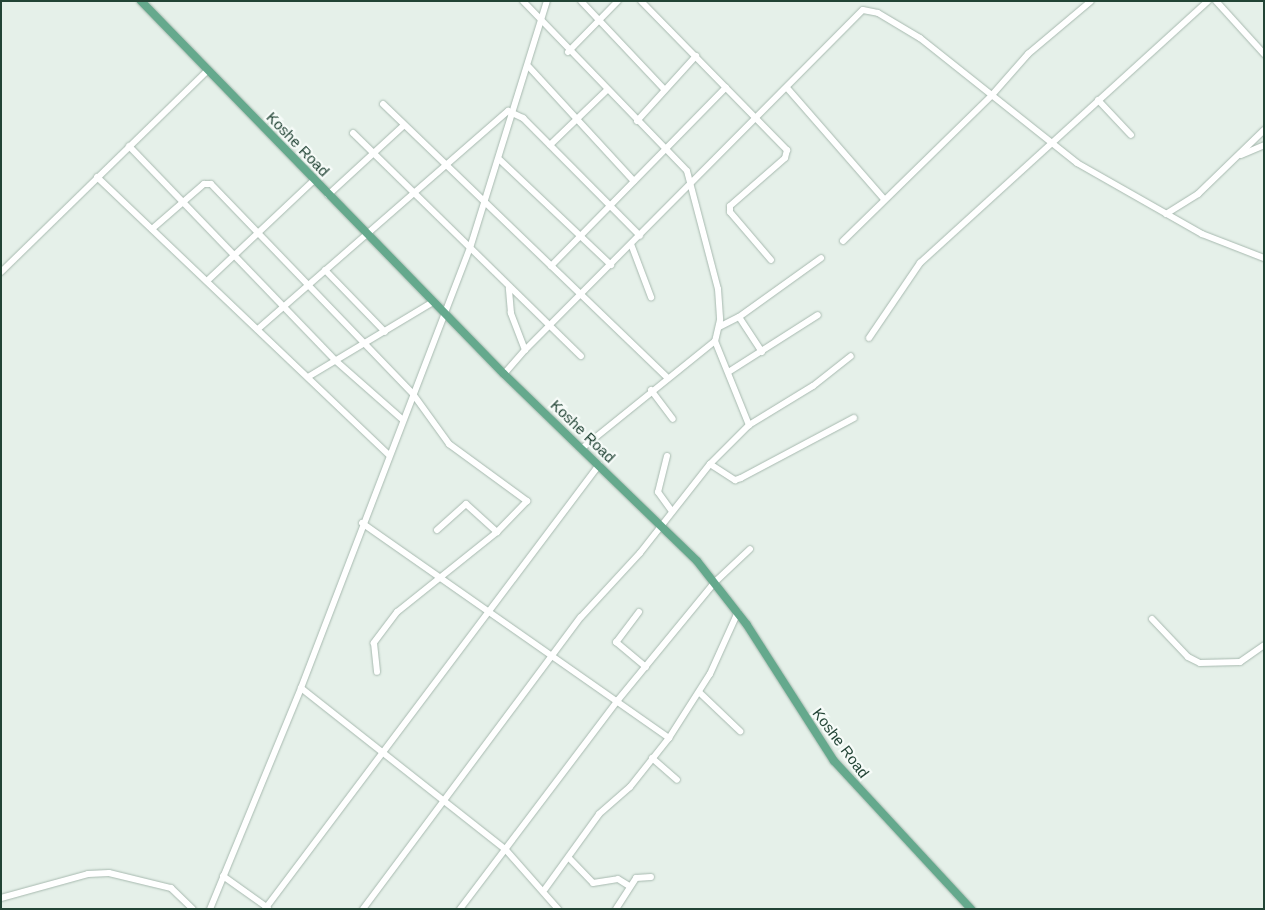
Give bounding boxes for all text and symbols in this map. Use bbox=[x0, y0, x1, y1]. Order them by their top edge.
street label: Koshe Road bbox=[263, 108, 333, 180]
street label: Koshe Road bbox=[547, 396, 619, 466]
street label: Koshe Road bbox=[809, 705, 873, 781]

